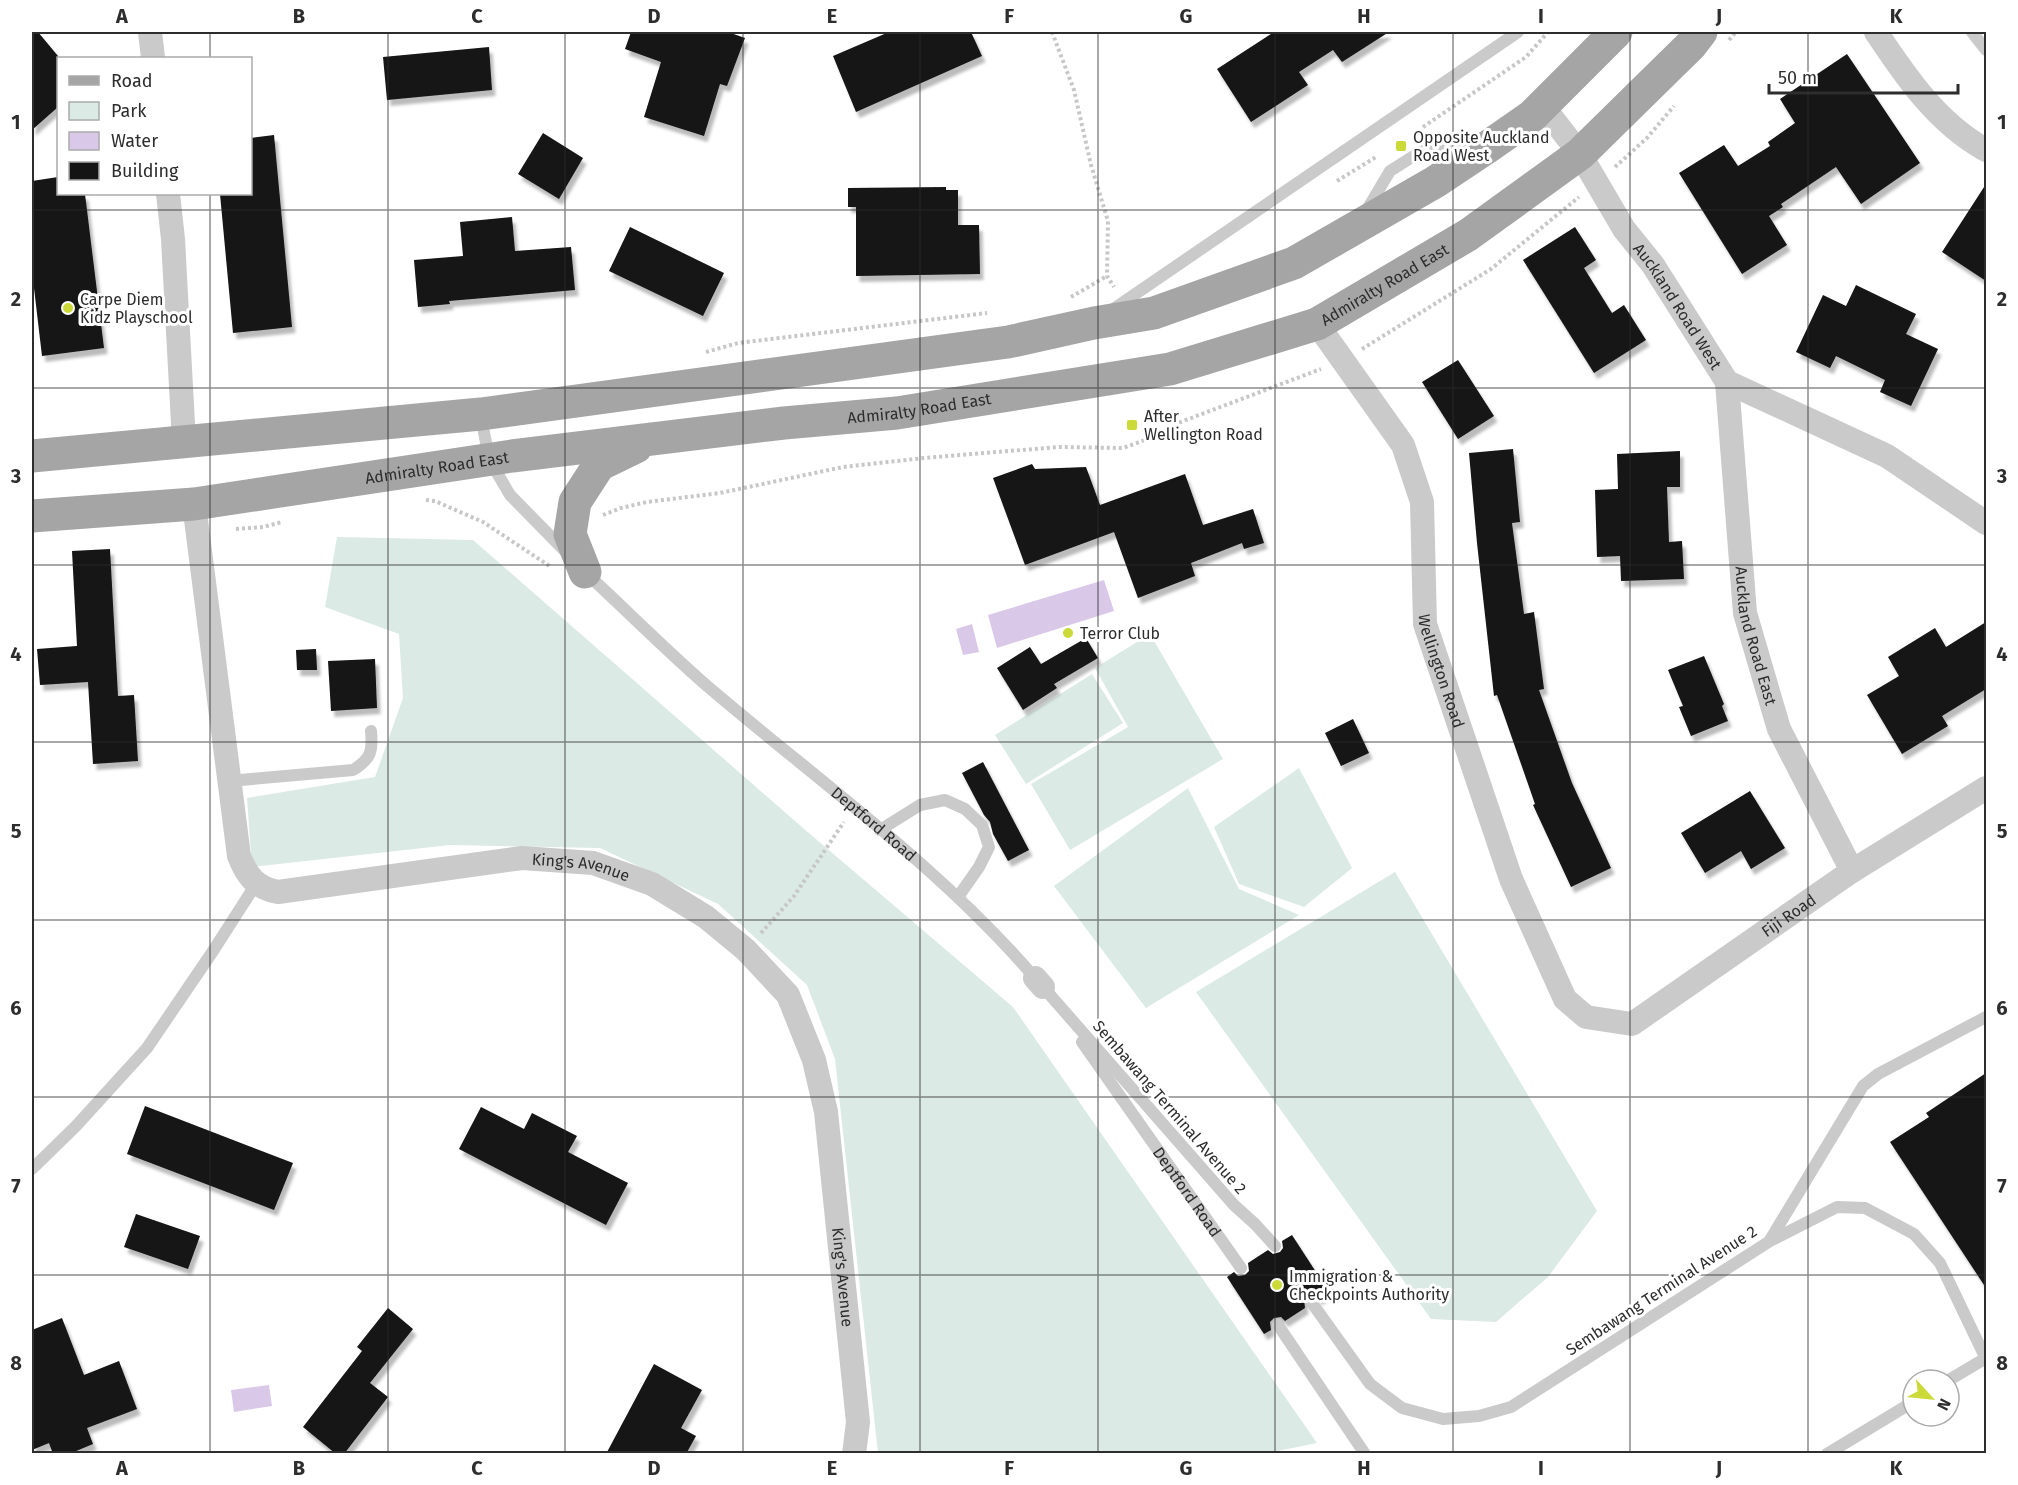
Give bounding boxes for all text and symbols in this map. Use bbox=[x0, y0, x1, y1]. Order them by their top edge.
text: A bbox=[115, 4, 129, 28]
text: B bbox=[293, 4, 305, 28]
text: C bbox=[471, 4, 483, 28]
text: D bbox=[647, 4, 661, 28]
text: E bbox=[827, 4, 837, 28]
text: F bbox=[1004, 4, 1014, 28]
text: G bbox=[1180, 4, 1192, 28]
text: H bbox=[1357, 4, 1371, 28]
text: I bbox=[1538, 4, 1544, 28]
text: J bbox=[1715, 4, 1722, 28]
text: K bbox=[1890, 4, 1903, 28]
legend bbox=[57, 57, 252, 195]
scale bar bbox=[1769, 57, 1958, 95]
text: 50 m bbox=[1778, 67, 1817, 89]
text: Road bbox=[111, 70, 153, 92]
text: Park bbox=[111, 100, 147, 122]
text: 1 bbox=[11, 110, 21, 134]
text: 1 bbox=[1997, 110, 2007, 134]
place label: Opposite Auckland Road West bbox=[1413, 128, 1549, 165]
text: Water bbox=[111, 130, 158, 152]
marker: Opposite Auckland Road West bbox=[1394, 139, 1408, 153]
text: Building bbox=[111, 160, 179, 182]
street label: Auckland Road West bbox=[1629, 239, 1726, 373]
street label: Admiralty Road East bbox=[1317, 240, 1452, 330]
text: 2 bbox=[11, 287, 21, 311]
text: 2 bbox=[1997, 287, 2007, 311]
place label: Carpe Diem Kidz Playschool bbox=[80, 290, 193, 327]
marker: Carpe Diem Kidz Playschool bbox=[61, 301, 75, 315]
street label: Admiralty Road East bbox=[846, 389, 993, 427]
place label: After Wellington Road bbox=[1144, 407, 1263, 444]
marker: After Wellington Road bbox=[1125, 418, 1139, 432]
street label: Admiralty Road East bbox=[364, 448, 510, 488]
text: 3 bbox=[10, 464, 21, 488]
text: 3 bbox=[1996, 464, 2007, 488]
street label: Auckland Road East bbox=[1731, 566, 1781, 708]
street label: Wellington Road bbox=[1415, 614, 1468, 730]
place label: Terror Club bbox=[1080, 624, 1160, 643]
marker: Terror Club bbox=[1061, 626, 1075, 640]
text: 4 bbox=[10, 642, 22, 666]
text: 4 bbox=[1996, 642, 2008, 666]
street label: Deptford Road bbox=[827, 783, 920, 865]
text: 5 bbox=[11, 819, 22, 843]
text: 5 bbox=[1997, 819, 2008, 843]
street label: King's Avenue bbox=[531, 850, 632, 885]
street label: Fiji Road bbox=[1758, 890, 1820, 941]
text: 6 bbox=[10, 996, 22, 1020]
text: 6 bbox=[1996, 996, 2008, 1020]
street label: Sembawang Terminal Avenue 2 bbox=[1089, 1017, 1250, 1198]
street label: Deptford Road bbox=[1149, 1143, 1225, 1241]
text: 7 bbox=[11, 1174, 21, 1198]
text: 7 bbox=[1997, 1174, 2007, 1198]
street label: Sembawang Terminal Avenue 2 bbox=[1562, 1222, 1760, 1359]
street label: King's Avenue bbox=[828, 1226, 857, 1328]
place label: Immigration & Checkpoints Authority bbox=[1289, 1267, 1449, 1304]
marker: Immigration & Checkpoints Authority bbox=[1270, 1278, 1284, 1292]
text: 8 bbox=[10, 1351, 22, 1375]
text: 8 bbox=[1996, 1351, 2008, 1375]
north arrow bbox=[1901, 1368, 1961, 1428]
text: N bbox=[1933, 1396, 1955, 1414]
text: A bbox=[115, 1456, 129, 1480]
text: B bbox=[293, 1456, 305, 1480]
text: C bbox=[471, 1456, 483, 1480]
text: D bbox=[647, 1456, 661, 1480]
text: E bbox=[827, 1456, 837, 1480]
text: F bbox=[1004, 1456, 1014, 1480]
text: G bbox=[1180, 1456, 1192, 1480]
text: H bbox=[1357, 1456, 1371, 1480]
text: I bbox=[1538, 1456, 1544, 1480]
text: J bbox=[1715, 1456, 1722, 1480]
text: K bbox=[1890, 1456, 1903, 1480]

